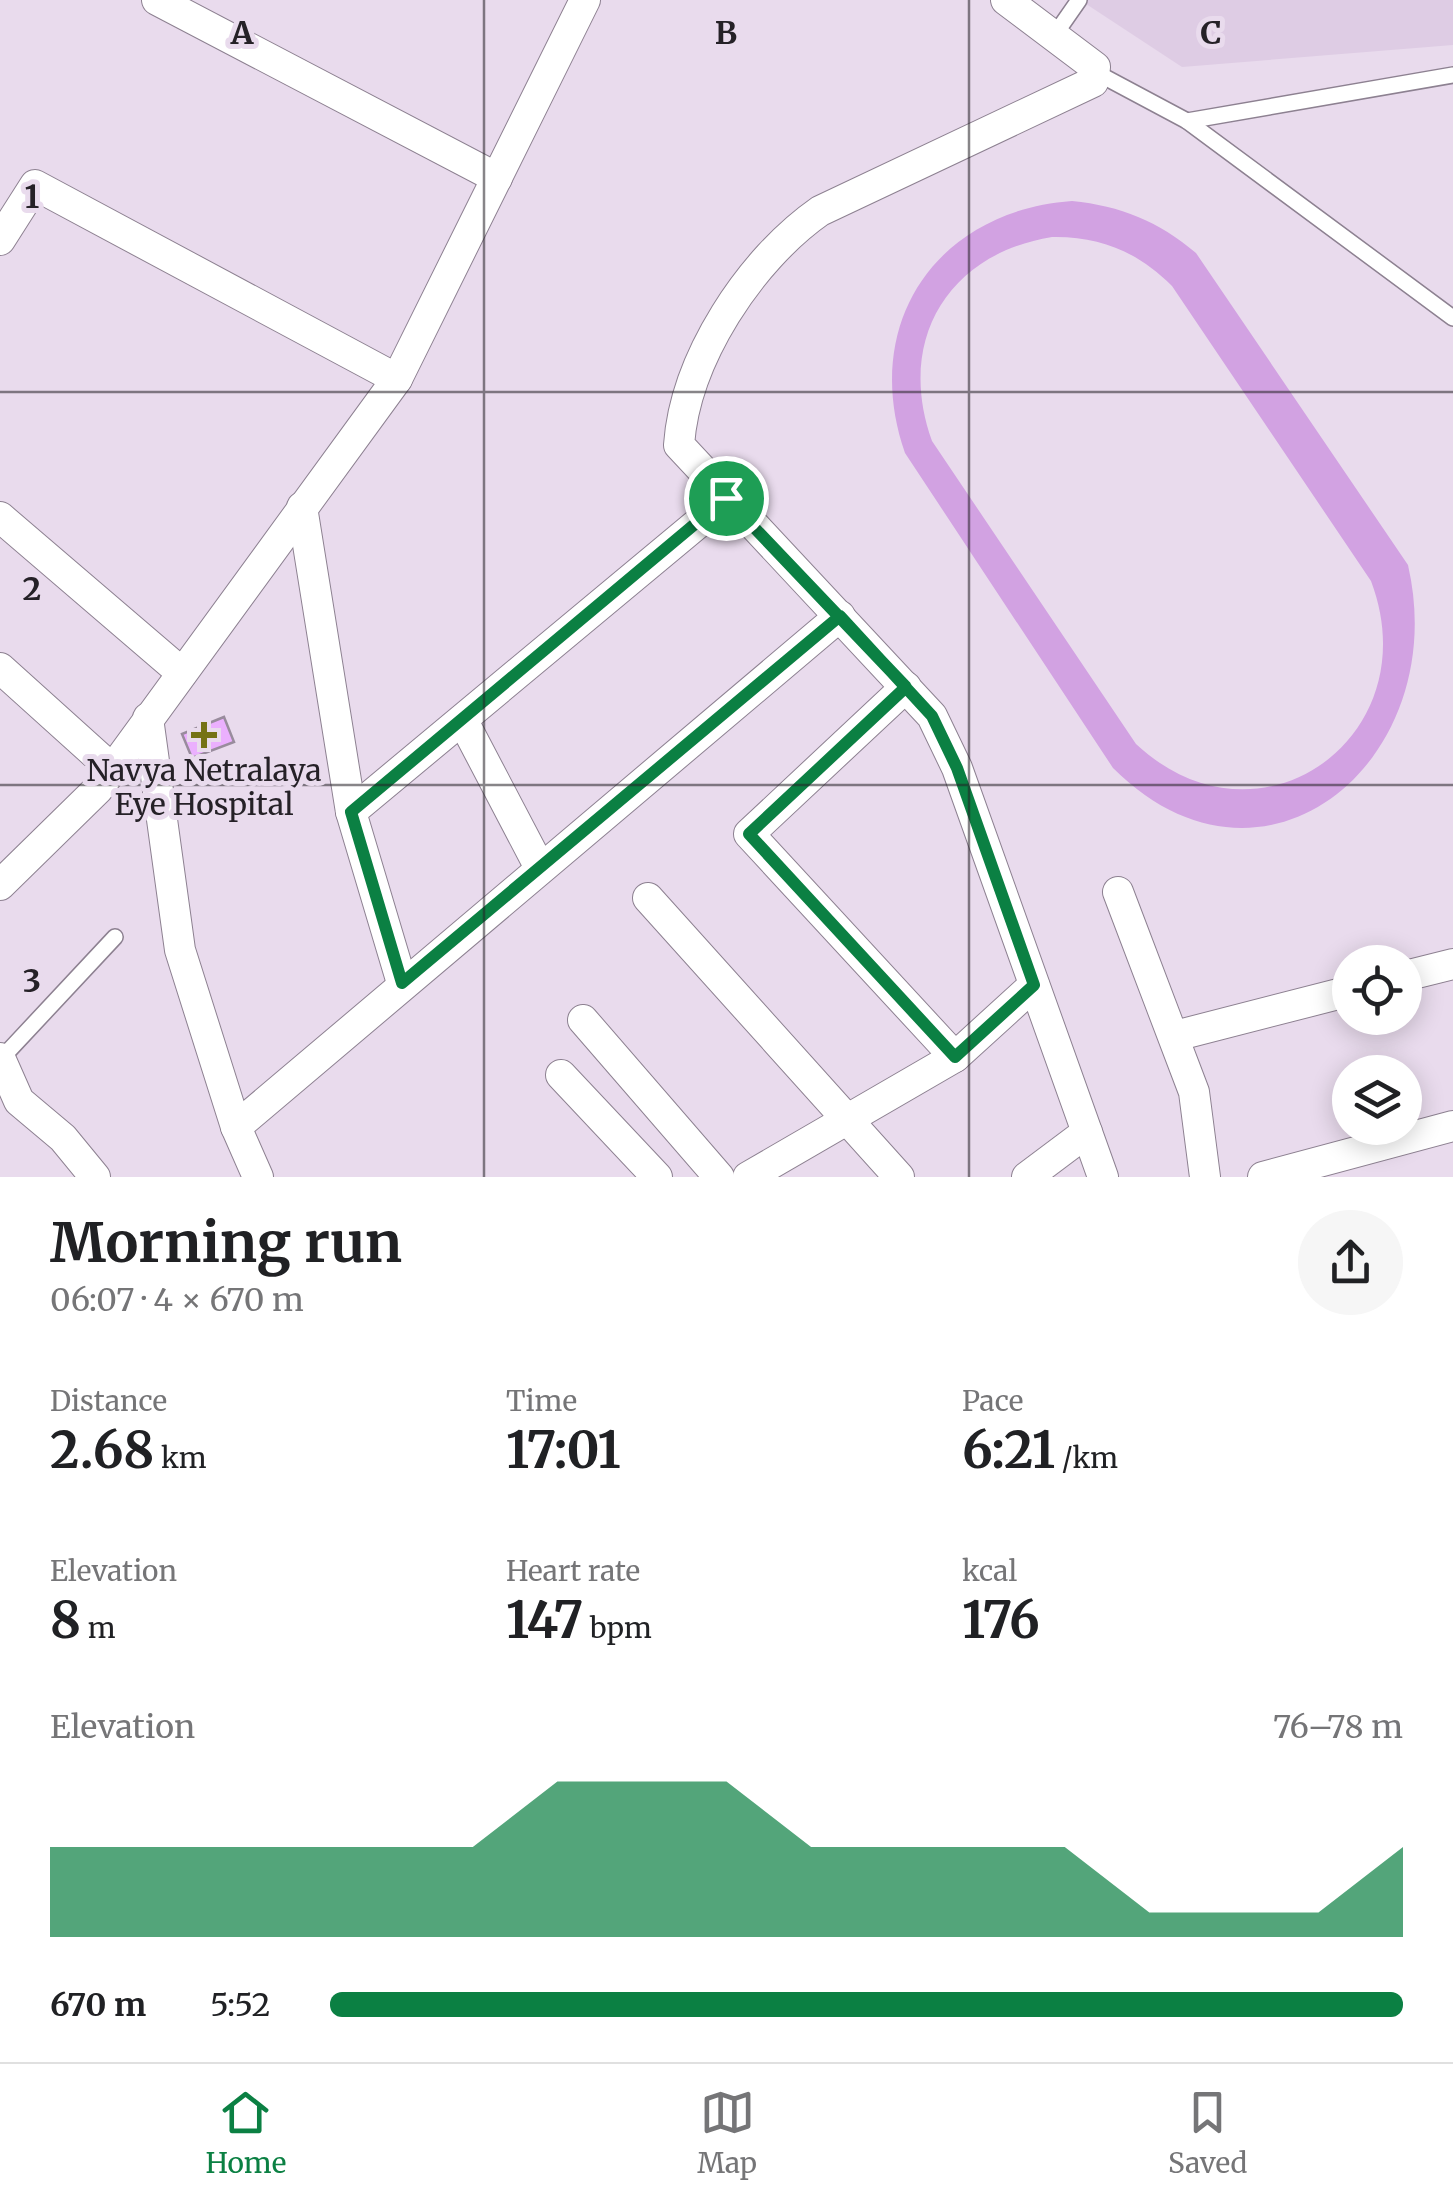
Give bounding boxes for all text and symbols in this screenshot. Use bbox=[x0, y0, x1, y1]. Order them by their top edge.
text: A bbox=[230, 13, 255, 53]
text: B bbox=[715, 13, 737, 53]
text: C bbox=[1200, 13, 1222, 53]
text: 1 bbox=[25, 177, 40, 217]
pin bbox=[684, 456, 769, 541]
icon: arrive bbox=[699, 471, 754, 526]
text: 2 bbox=[23, 569, 41, 609]
marker: Navya Netralaya Eye Hospital bbox=[191, 722, 217, 748]
place label: Navya Netralaya Eye Hospital bbox=[86, 751, 322, 823]
map controls bbox=[1332, 945, 1422, 1145]
button: locate bbox=[1332, 945, 1422, 1035]
text: 3 bbox=[23, 961, 41, 1001]
button: layers bbox=[1332, 1055, 1422, 1145]
text: Morning run bbox=[50, 1208, 402, 1277]
button: share bbox=[1298, 1210, 1403, 1315]
text: 06:07 · 4 × 670 m bbox=[50, 1280, 304, 1320]
text: Distance bbox=[50, 1383, 167, 1419]
text: Time bbox=[506, 1383, 577, 1419]
text: Pace bbox=[962, 1383, 1023, 1419]
text: 2.68 bbox=[50, 1419, 154, 1482]
text: 17:01 bbox=[506, 1419, 621, 1482]
text: 6:21 bbox=[962, 1419, 1055, 1482]
text: km bbox=[154, 1440, 207, 1476]
text: /km bbox=[1055, 1440, 1118, 1476]
text: Elevation bbox=[50, 1553, 177, 1589]
text: Heart rate bbox=[506, 1553, 640, 1589]
text: kcal bbox=[962, 1553, 1017, 1589]
text: 8 bbox=[50, 1589, 81, 1652]
text: 147 bbox=[506, 1589, 583, 1652]
text: 176 bbox=[962, 1589, 1040, 1652]
text: m bbox=[81, 1610, 116, 1646]
text: bpm bbox=[583, 1610, 652, 1646]
text: Elevation bbox=[50, 1707, 195, 1747]
text: 76–78 m bbox=[1273, 1707, 1403, 1747]
text: 670 m bbox=[50, 1985, 146, 2025]
text: 5:52 bbox=[210, 1985, 271, 2025]
tab: Home bbox=[206, 2085, 286, 2181]
tab: Map bbox=[697, 2085, 757, 2181]
tab: Saved bbox=[1168, 2085, 1247, 2181]

